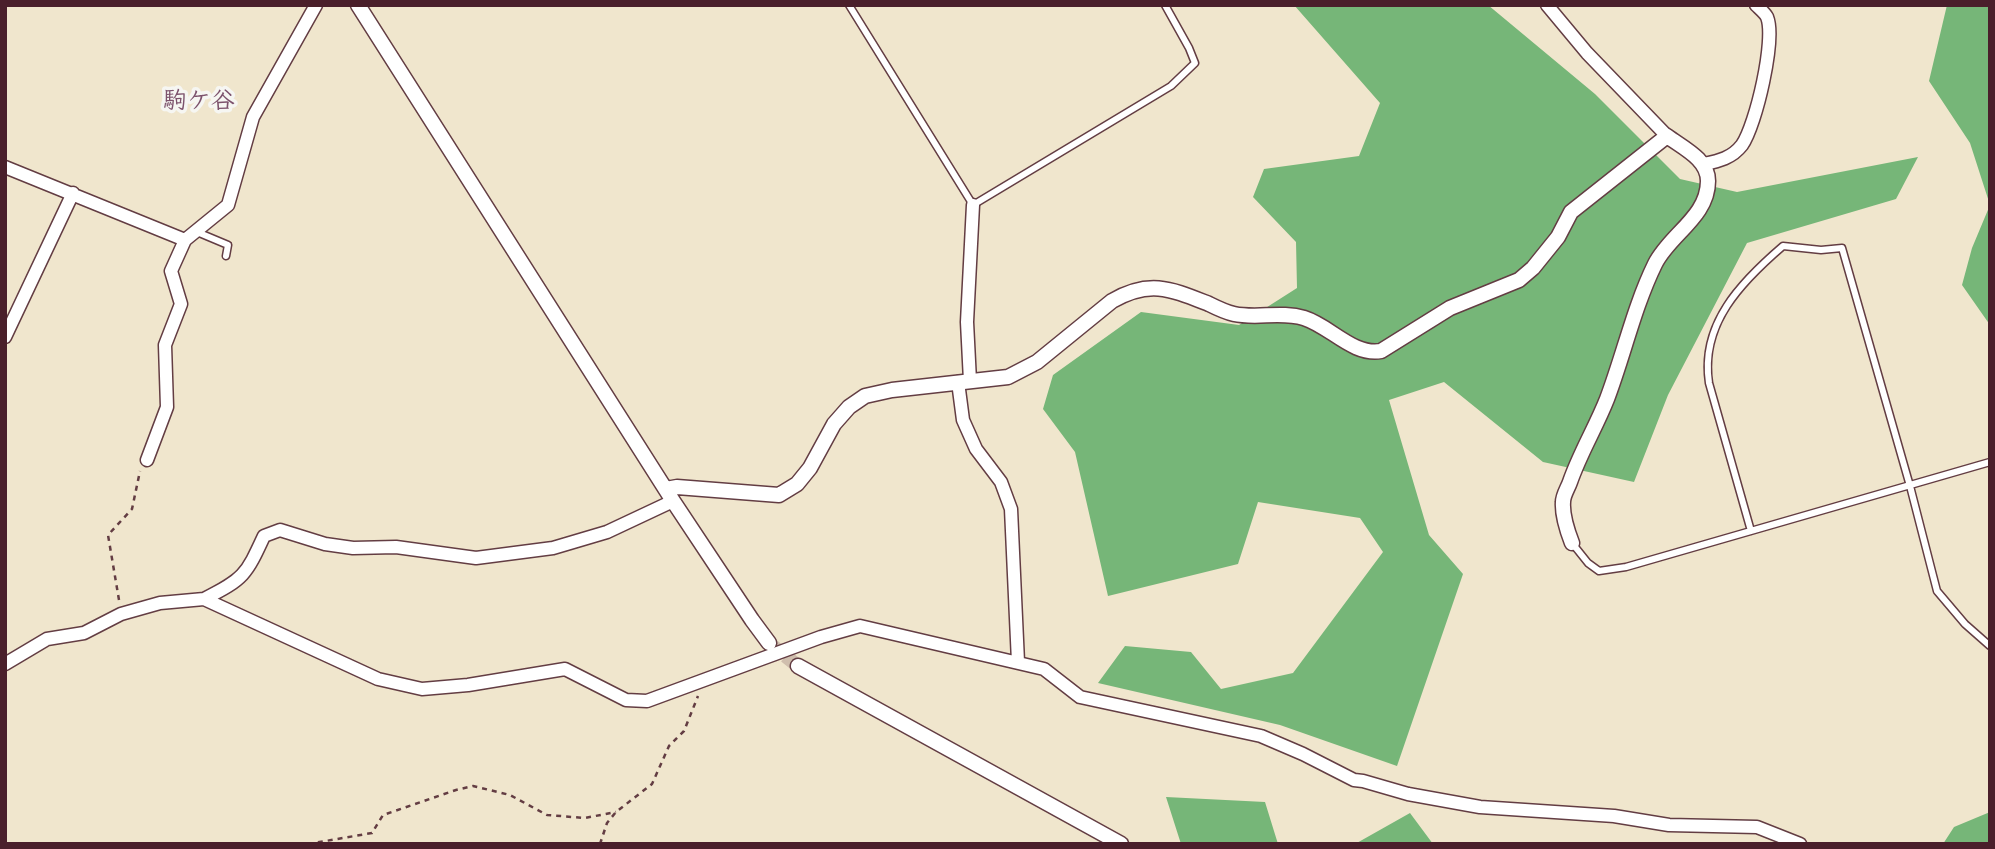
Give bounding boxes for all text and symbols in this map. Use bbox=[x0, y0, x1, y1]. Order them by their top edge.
district label: 駒ケ谷 bbox=[163, 91, 235, 119]

